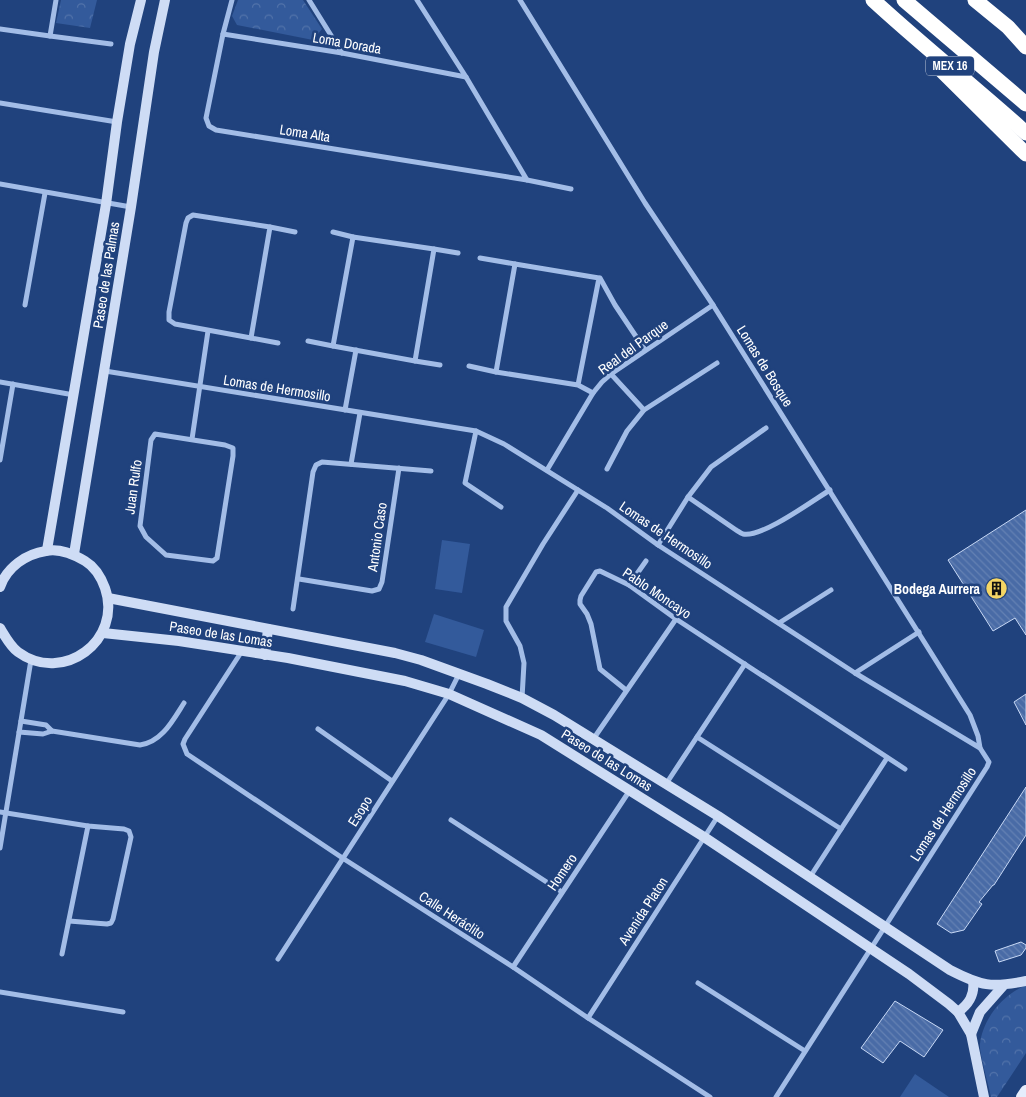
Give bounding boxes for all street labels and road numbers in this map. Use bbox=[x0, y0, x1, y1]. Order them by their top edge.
street label: Loma Dorada bbox=[311, 28, 383, 58]
road number: MEX 16 bbox=[926, 56, 974, 76]
street label: Loma Alta bbox=[278, 120, 332, 146]
street label: Paseo de las Palmas bbox=[89, 220, 123, 330]
street label: Real del Parque bbox=[594, 316, 672, 378]
street label: Lomas de Bosque bbox=[733, 322, 797, 410]
street label: Lomas de Hermosillo bbox=[222, 371, 332, 405]
street label: Juan Rulfo bbox=[120, 459, 146, 515]
street label: Lomas de Hermosillo bbox=[616, 497, 716, 573]
street label: Antonio Caso bbox=[363, 501, 391, 574]
street label: Pablo Moncayo bbox=[619, 563, 695, 623]
street label: Paseo de las Lomas bbox=[168, 617, 274, 651]
street label: Paseo de las Lomas bbox=[558, 725, 656, 795]
street label: Lomas de Hermosillo bbox=[906, 764, 980, 864]
street label: Esopo bbox=[344, 792, 376, 830]
street label: Homero bbox=[543, 850, 581, 894]
street label: Avenida Platon bbox=[614, 874, 672, 949]
street label: Calle Heráclito bbox=[416, 887, 488, 943]

